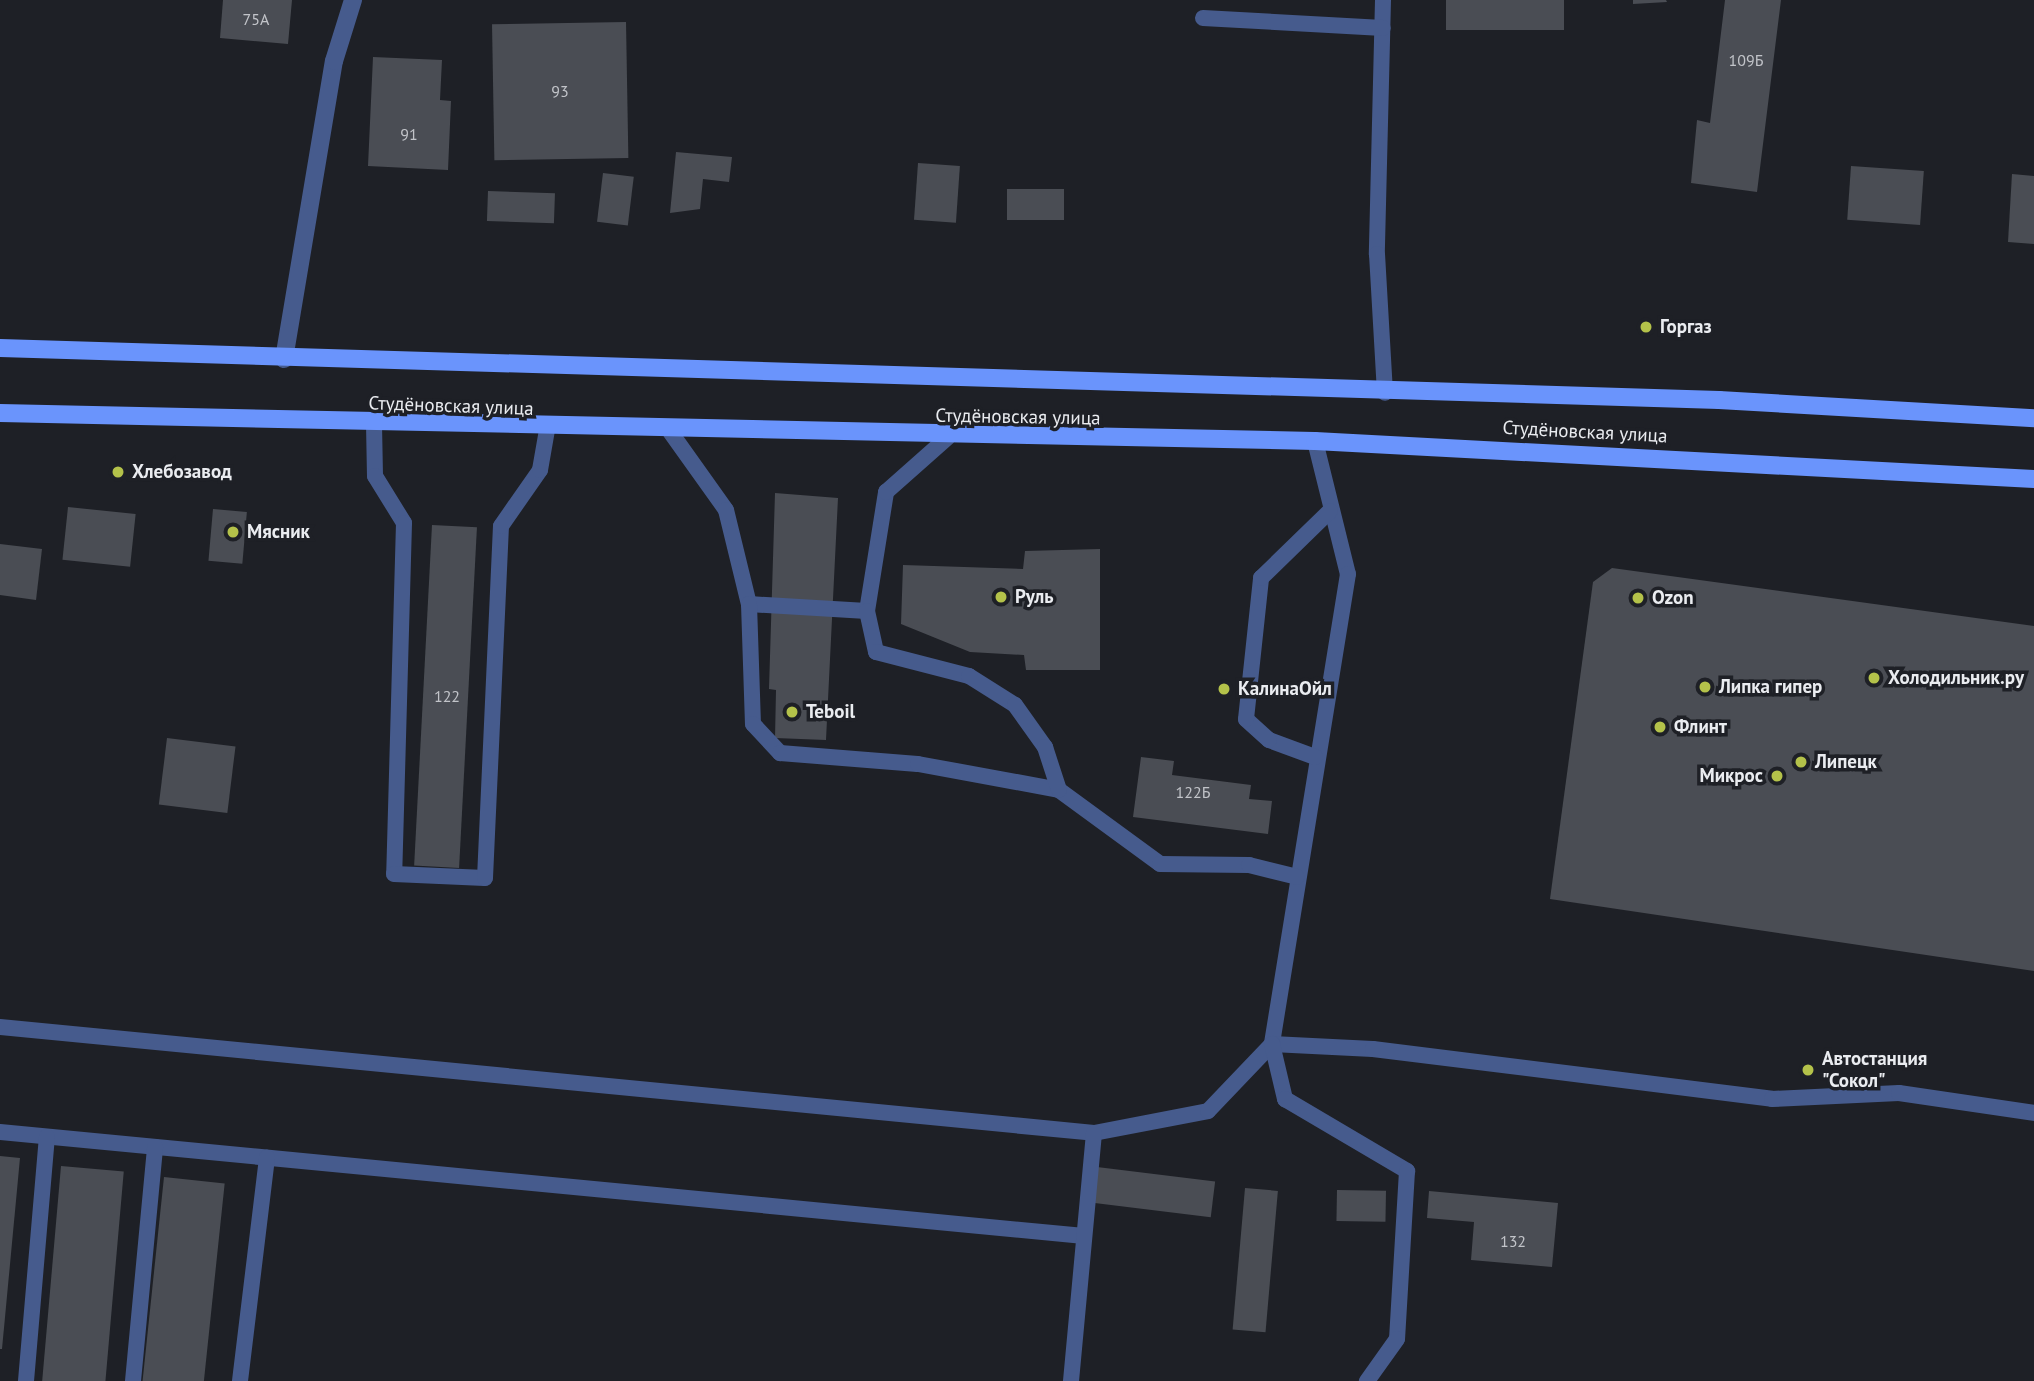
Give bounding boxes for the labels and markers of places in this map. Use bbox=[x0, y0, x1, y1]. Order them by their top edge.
place label: Горгаз bbox=[1660, 316, 1712, 338]
marker: Горгаз bbox=[1638, 319, 1654, 335]
place label: Хлебозавод bbox=[132, 461, 232, 483]
marker: Хлебозавод bbox=[110, 464, 126, 480]
place label: Мясник bbox=[247, 521, 310, 543]
marker: Мясник bbox=[225, 524, 241, 540]
place label: Руль bbox=[1015, 586, 1054, 608]
place label: Ozon bbox=[1652, 587, 1694, 609]
marker: Руль bbox=[993, 589, 1009, 605]
marker: Ozon bbox=[1630, 590, 1646, 606]
place label: Холодильник.ру bbox=[1888, 667, 2024, 689]
marker: Холодильник.ру bbox=[1866, 670, 1882, 686]
place label: Липка гипер bbox=[1719, 676, 1822, 698]
place label: КалинаОйл bbox=[1238, 678, 1332, 700]
marker: Липка гипер bbox=[1697, 679, 1713, 695]
marker: КалинаОйл bbox=[1216, 681, 1232, 697]
place label: Teboil bbox=[806, 701, 855, 723]
marker: Teboil bbox=[784, 704, 800, 720]
place label: Флинт bbox=[1674, 716, 1727, 738]
marker: Флинт bbox=[1652, 719, 1668, 735]
place label: Липецк bbox=[1815, 751, 1877, 773]
marker: Липецк bbox=[1793, 754, 1809, 770]
place label: Микрос bbox=[1699, 765, 1763, 787]
marker: Микрос bbox=[1769, 768, 1785, 784]
place label: Автостанция "Сокол" bbox=[1822, 1048, 1927, 1092]
marker: Автостанция "Сокол" bbox=[1800, 1062, 1816, 1078]

